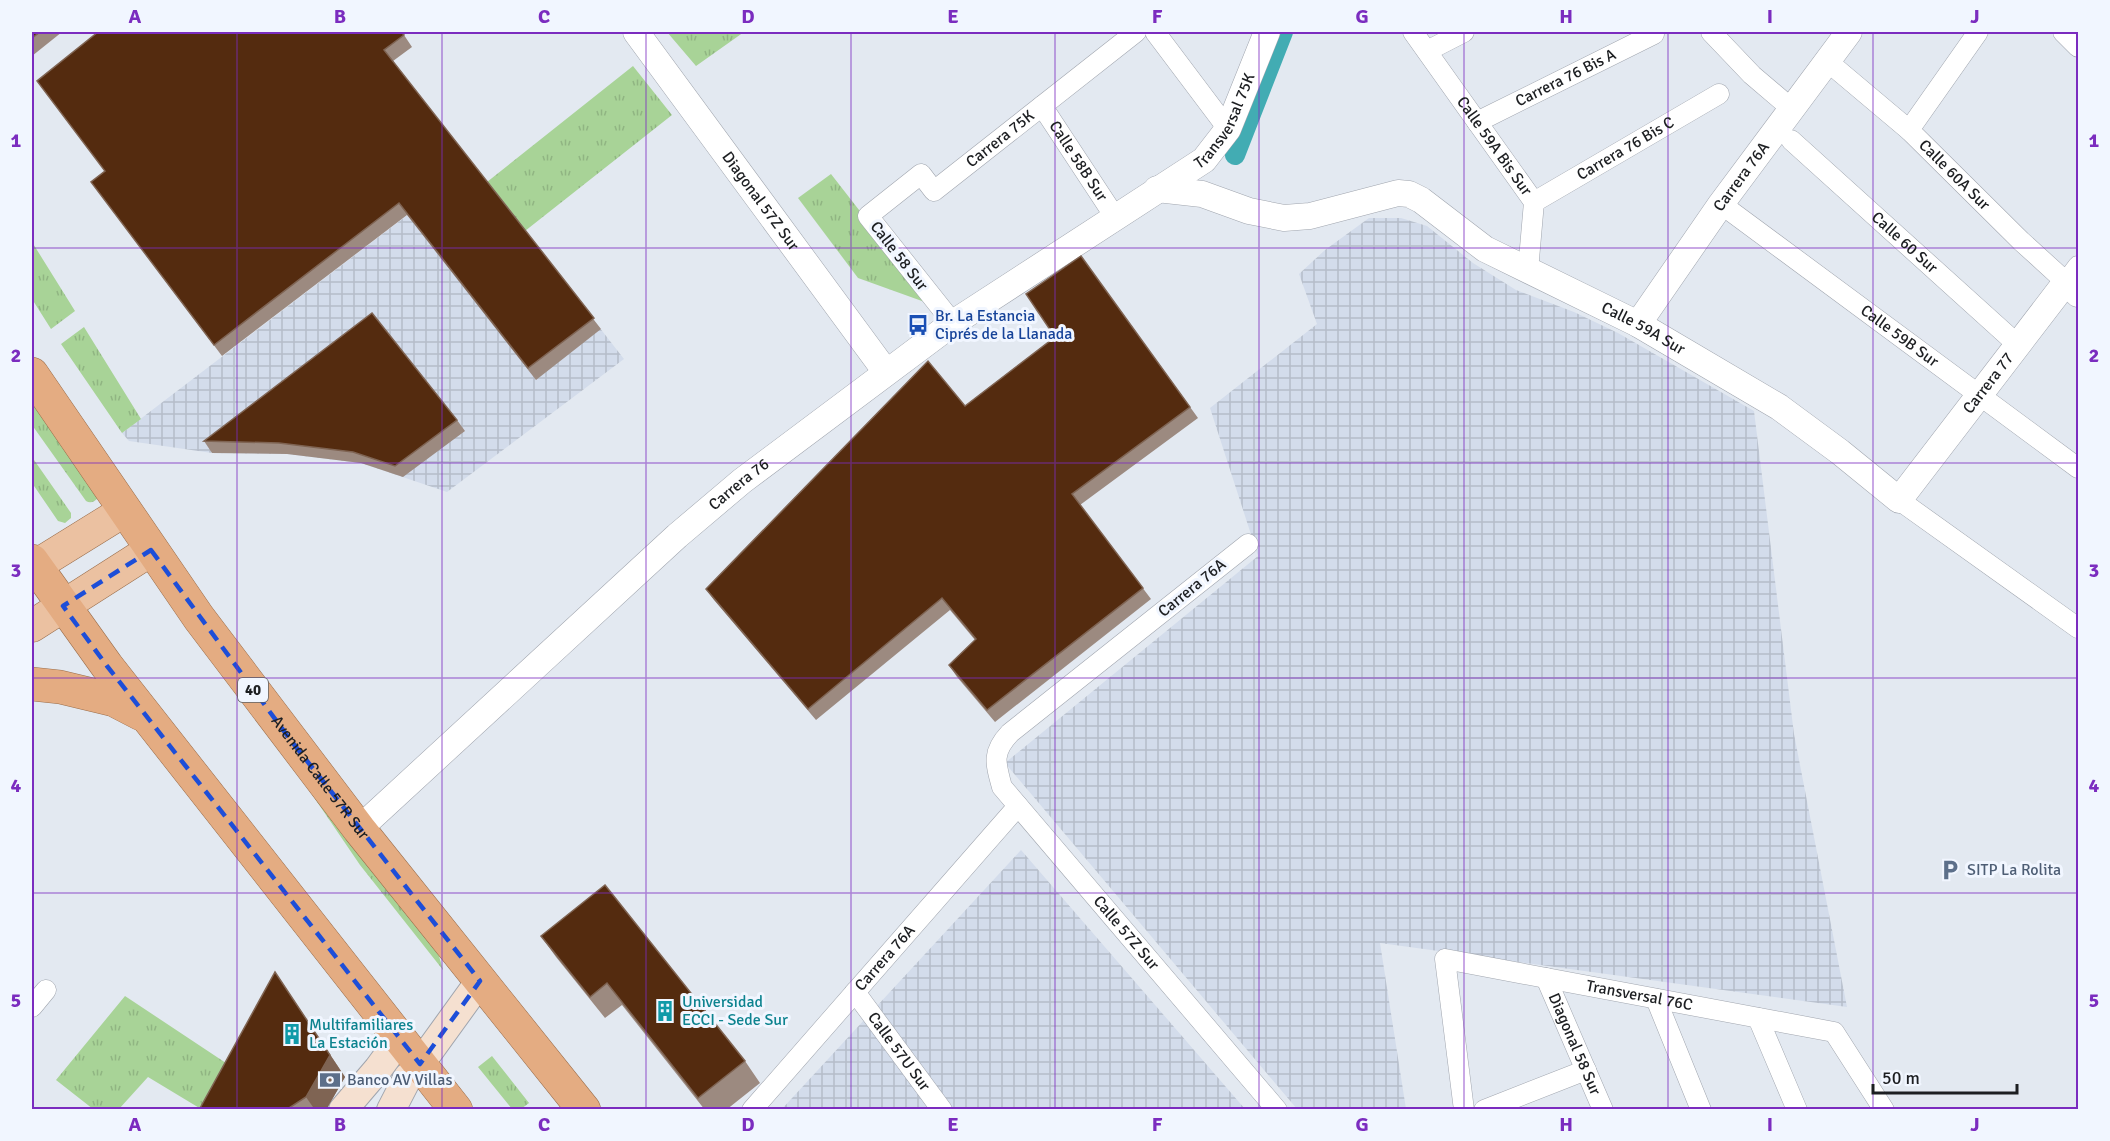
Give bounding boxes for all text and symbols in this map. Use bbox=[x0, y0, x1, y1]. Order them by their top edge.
text: A bbox=[129, 4, 142, 29]
text: B bbox=[334, 4, 346, 29]
text: C bbox=[538, 4, 550, 29]
text: D bbox=[741, 4, 755, 29]
text: E bbox=[947, 4, 959, 29]
text: F bbox=[1152, 4, 1163, 29]
text: G bbox=[1355, 4, 1369, 29]
text: H bbox=[1559, 4, 1573, 29]
text: I bbox=[1767, 4, 1773, 29]
text: J bbox=[1970, 4, 1980, 29]
street label: Carrera 76 Bis A bbox=[1512, 44, 1619, 111]
street label: Transversal 75K bbox=[1191, 70, 1260, 173]
street label: Calle 59A Bis Sur bbox=[1452, 93, 1536, 200]
street label: Carrera 75K bbox=[962, 106, 1039, 172]
street label: Carrera 76 Bis C bbox=[1573, 112, 1678, 185]
street label: Calle 58B Sur bbox=[1045, 117, 1112, 205]
text: 1 bbox=[11, 128, 22, 153]
text: 1 bbox=[2089, 128, 2100, 153]
street label: Calle 60A Sur bbox=[1914, 135, 1994, 215]
street label: Carrera 76A bbox=[1709, 138, 1774, 215]
street label: Diagonal 57Z Sur bbox=[717, 148, 803, 255]
street label: Calle 60 Sur bbox=[1867, 207, 1942, 278]
street label: Calle 58 Sur bbox=[866, 217, 932, 295]
street label: Calle 59A Sur bbox=[1598, 298, 1689, 359]
street label: Calle 59B Sur bbox=[1856, 300, 1943, 372]
place label: Br. La Estancia Ciprés de la Llanada bbox=[935, 306, 1072, 344]
bus stop icon: Br. La Estancia Ciprés de la Llanada bbox=[906, 313, 930, 337]
text: 2 bbox=[11, 343, 21, 368]
text: 2 bbox=[2089, 343, 2099, 368]
street label: Carrera 77 bbox=[1959, 349, 2018, 418]
street label: Carrera 76 bbox=[705, 454, 773, 515]
street label: Carrera 76A bbox=[1154, 554, 1230, 621]
text: 3 bbox=[11, 558, 21, 583]
text: 3 bbox=[2089, 558, 2099, 583]
road number: 40 bbox=[238, 678, 268, 702]
street label: Avenida Calle 57R Sur bbox=[267, 712, 373, 844]
text: 4 bbox=[11, 773, 22, 798]
text: 4 bbox=[2089, 773, 2100, 798]
parking icon: SITP La Rolita bbox=[1938, 858, 1962, 882]
place label: SITP La Rolita bbox=[1967, 860, 2061, 880]
street label: Calle 57Z Sur bbox=[1089, 891, 1164, 974]
street label: Carrera 76A bbox=[851, 920, 920, 995]
street label: Transversal 76C bbox=[1584, 976, 1695, 1015]
text: 5 bbox=[11, 988, 21, 1013]
text: 5 bbox=[2089, 988, 2099, 1013]
street label: Diagonal 58 Sur bbox=[1544, 990, 1605, 1098]
place label: Universidad ECCI - Sede Sur bbox=[682, 992, 788, 1030]
building icon: Universidad ECCI - Sede Sur bbox=[653, 999, 677, 1023]
street label: Calle 57U Sur bbox=[863, 1008, 935, 1095]
place label: Multifamiliares La Estación bbox=[309, 1015, 413, 1053]
building icon: Multifamiliares La Estación bbox=[280, 1022, 304, 1046]
scale bar bbox=[1873, 1057, 2017, 1095]
text: 50 m bbox=[1882, 1067, 1920, 1089]
bank icon: Banco AV Villas bbox=[318, 1068, 342, 1092]
place label: Banco AV Villas bbox=[347, 1070, 452, 1090]
text: A bbox=[129, 1112, 142, 1137]
text: B bbox=[334, 1112, 346, 1137]
text: C bbox=[538, 1112, 550, 1137]
text: D bbox=[741, 1112, 755, 1137]
text: E bbox=[947, 1112, 959, 1137]
text: F bbox=[1152, 1112, 1163, 1137]
text: G bbox=[1355, 1112, 1369, 1137]
text: H bbox=[1559, 1112, 1573, 1137]
text: I bbox=[1767, 1112, 1773, 1137]
text: J bbox=[1970, 1112, 1980, 1137]

